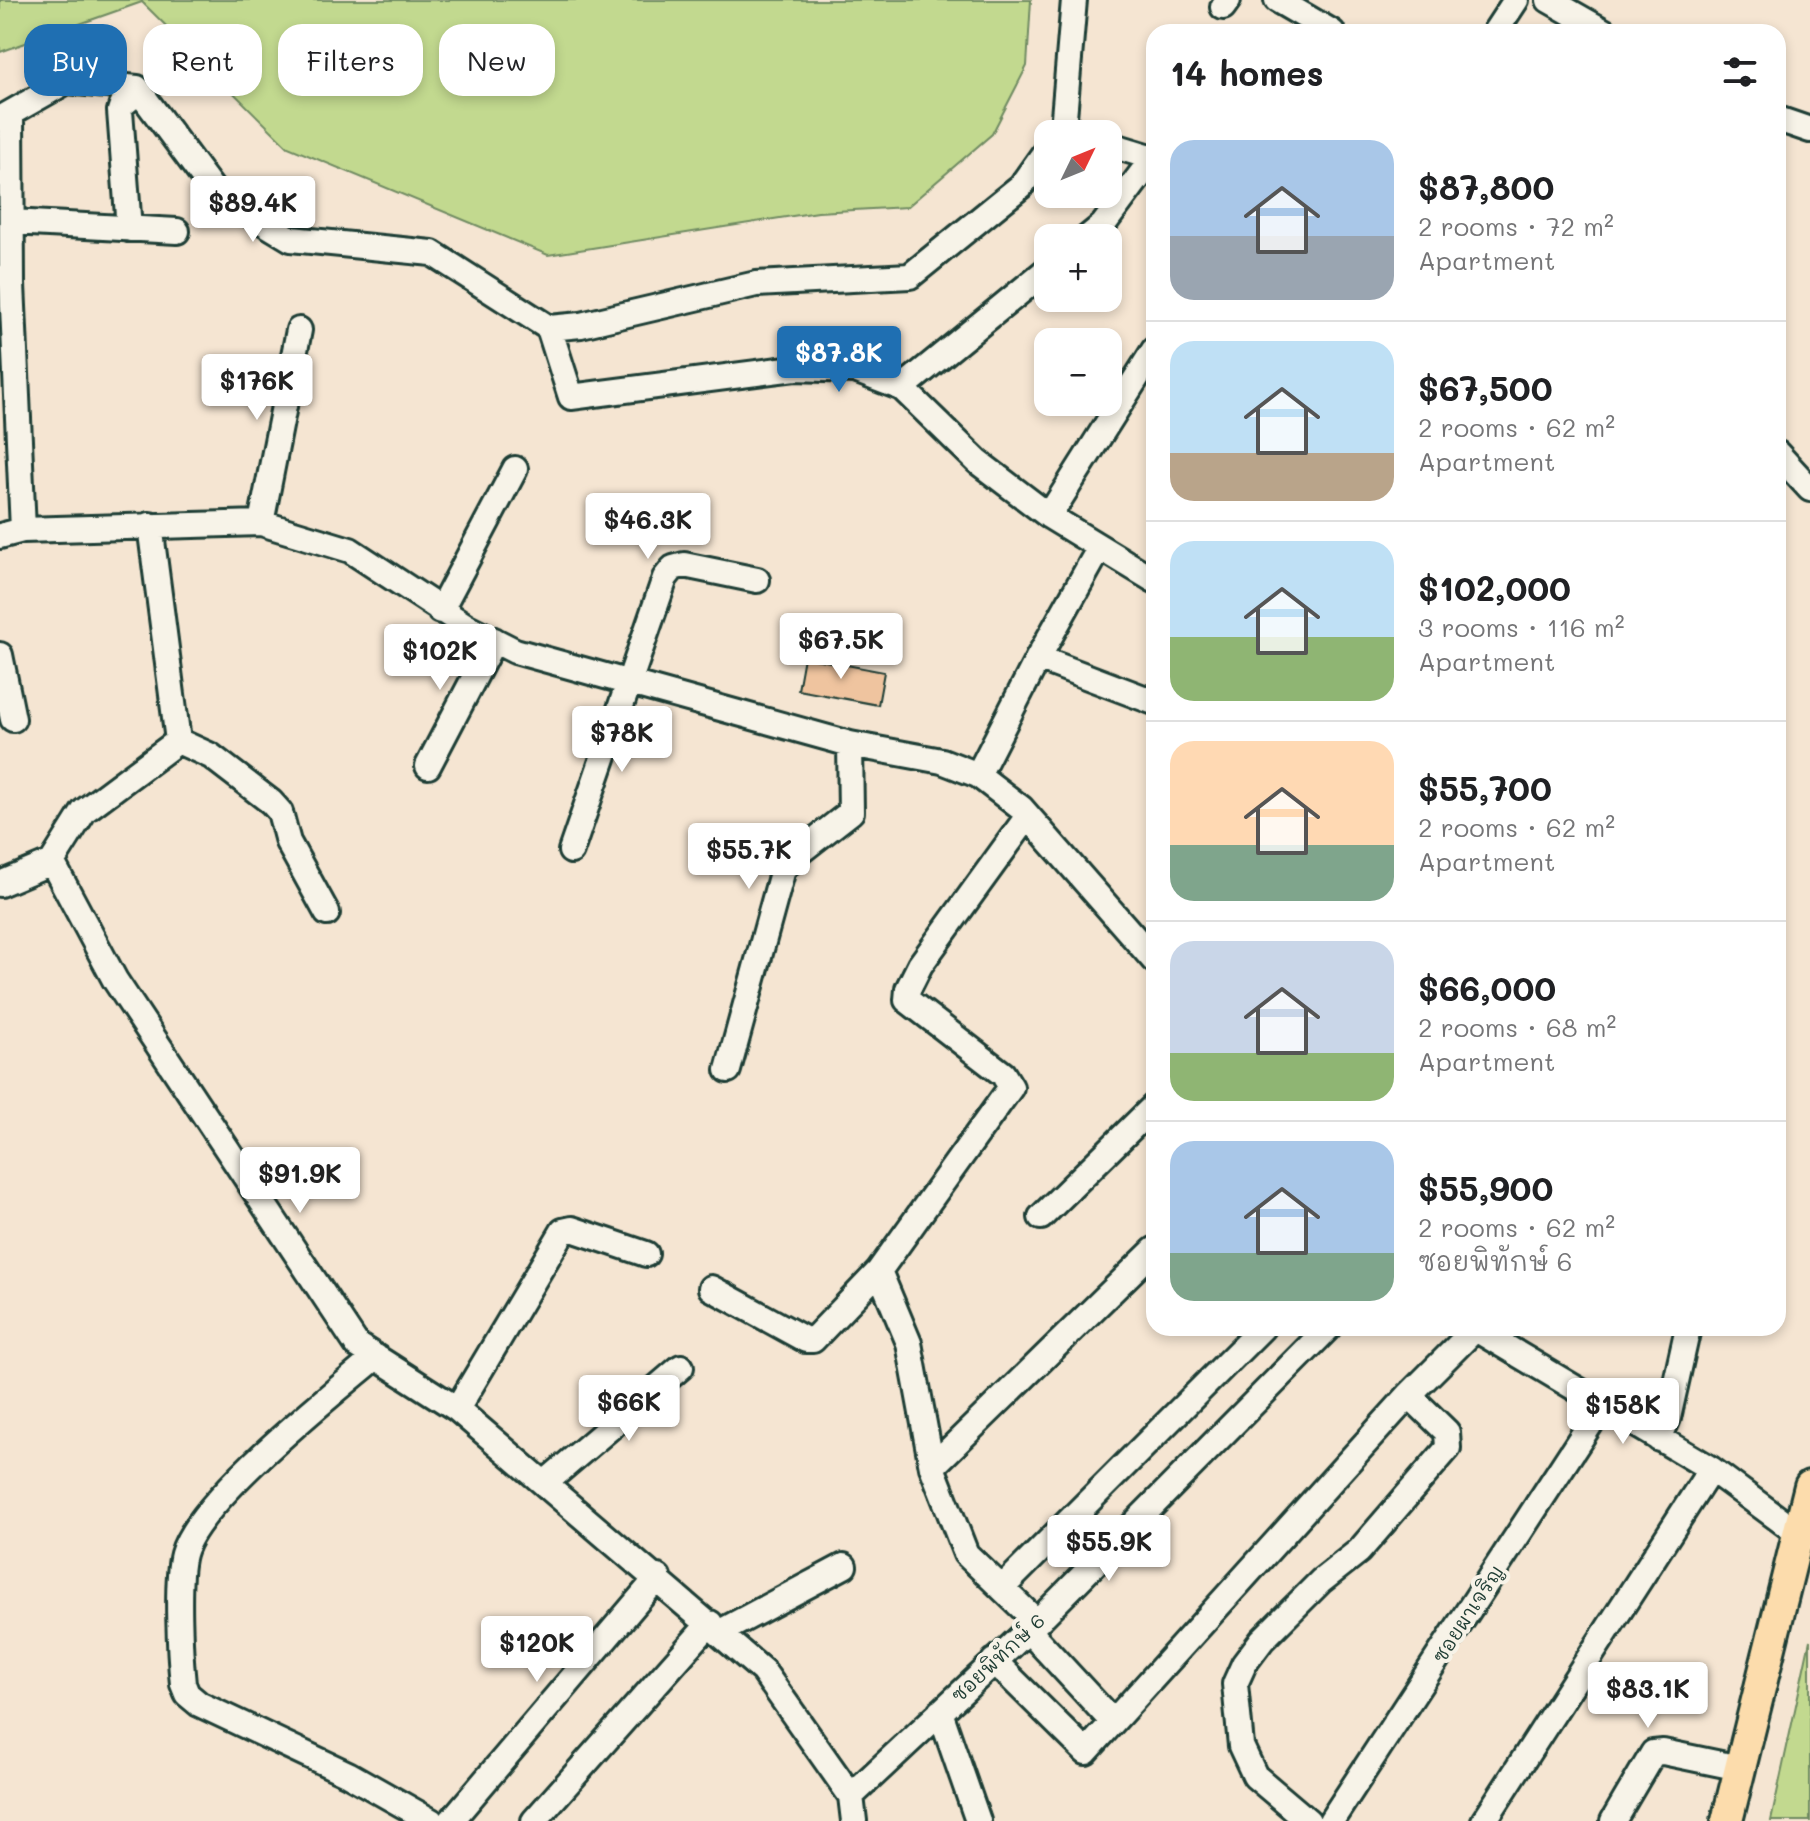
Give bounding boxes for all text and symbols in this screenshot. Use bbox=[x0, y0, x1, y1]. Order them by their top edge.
chip: Buy bbox=[24, 24, 127, 96]
chip: Rent bbox=[143, 24, 262, 96]
chip: Filters bbox=[278, 24, 423, 96]
chip: New bbox=[439, 24, 555, 96]
text: 14 homes bbox=[1170, 50, 1324, 95]
icon: filters bbox=[1718, 50, 1762, 94]
north arrow bbox=[1034, 120, 1122, 208]
map controls bbox=[1034, 120, 1122, 416]
text: $87,800 bbox=[1418, 164, 1554, 209]
icon: home bbox=[1234, 172, 1330, 268]
pin: $89.4K bbox=[188, 176, 318, 244]
text: $89.4K bbox=[208, 185, 298, 219]
text: 2 rooms · 72 m² bbox=[1418, 209, 1614, 243]
button: + bbox=[1034, 224, 1122, 312]
text: Apartment bbox=[1418, 243, 1555, 277]
pin: $87.8K bbox=[774, 326, 904, 394]
button: − bbox=[1034, 328, 1122, 416]
text: $87.8K bbox=[795, 335, 883, 369]
pin: $176K bbox=[201, 354, 313, 422]
text: $176K bbox=[220, 363, 294, 397]
text: $67,500 bbox=[1418, 365, 1553, 410]
icon: home bbox=[1234, 373, 1330, 469]
text: 2 rooms · 62 m² bbox=[1418, 410, 1615, 444]
text: Apartment bbox=[1418, 444, 1555, 478]
pin: $46.3K bbox=[583, 493, 713, 561]
text: $46.3K bbox=[604, 502, 693, 536]
text: $102,000 bbox=[1418, 565, 1571, 610]
icon: home bbox=[1234, 573, 1330, 669]
text: 3 rooms · 116 m² bbox=[1418, 610, 1625, 644]
pin: $67.5K bbox=[776, 613, 906, 681]
text: $67.5K bbox=[798, 622, 884, 656]
pin: $102K bbox=[384, 624, 496, 692]
text: $102K bbox=[402, 633, 478, 667]
text: Apartment bbox=[1418, 644, 1555, 678]
pin: $78K bbox=[575, 706, 669, 774]
text: $78K bbox=[590, 715, 654, 749]
text: $55,700 bbox=[1418, 765, 1552, 810]
icon: home bbox=[1234, 773, 1330, 869]
text: 2 rooms · 62 m² bbox=[1418, 810, 1615, 844]
pin: $55.7K bbox=[684, 823, 814, 891]
text: $55.7K bbox=[706, 832, 792, 866]
text: Apartment bbox=[1418, 844, 1555, 878]
text: $66,000 bbox=[1418, 965, 1556, 1010]
icon: home bbox=[1234, 973, 1330, 1069]
text: 2 rooms · 68 m² bbox=[1418, 1010, 1616, 1044]
text: Apartment bbox=[1418, 1044, 1555, 1078]
pin: $91.9K bbox=[235, 1147, 365, 1215]
text: $91.9K bbox=[258, 1156, 342, 1190]
text: $55,900 bbox=[1418, 1165, 1553, 1210]
icon: home bbox=[1234, 1173, 1330, 1269]
text: 2 rooms · 62 m² bbox=[1418, 1210, 1615, 1244]
text: ซอยพิทักษ์ 6 bbox=[1418, 1244, 1572, 1278]
pin: $66K bbox=[582, 1375, 676, 1443]
pin: $158K bbox=[1567, 1378, 1679, 1446]
text: $66K bbox=[597, 1384, 661, 1418]
text: $158K bbox=[1585, 1387, 1661, 1421]
pin: $55.9K bbox=[1044, 1515, 1174, 1583]
text: $55.9K bbox=[1065, 1524, 1153, 1558]
street label: ซอยผาเจริญ bbox=[1426, 1559, 1509, 1667]
street label: ซอยพิทักษ์ 6 bbox=[945, 1607, 1050, 1707]
pin: $120K bbox=[481, 1616, 593, 1684]
text: $120K bbox=[499, 1625, 575, 1659]
pin: $83.1K bbox=[1583, 1662, 1713, 1730]
text: $83.1K bbox=[1606, 1671, 1690, 1705]

